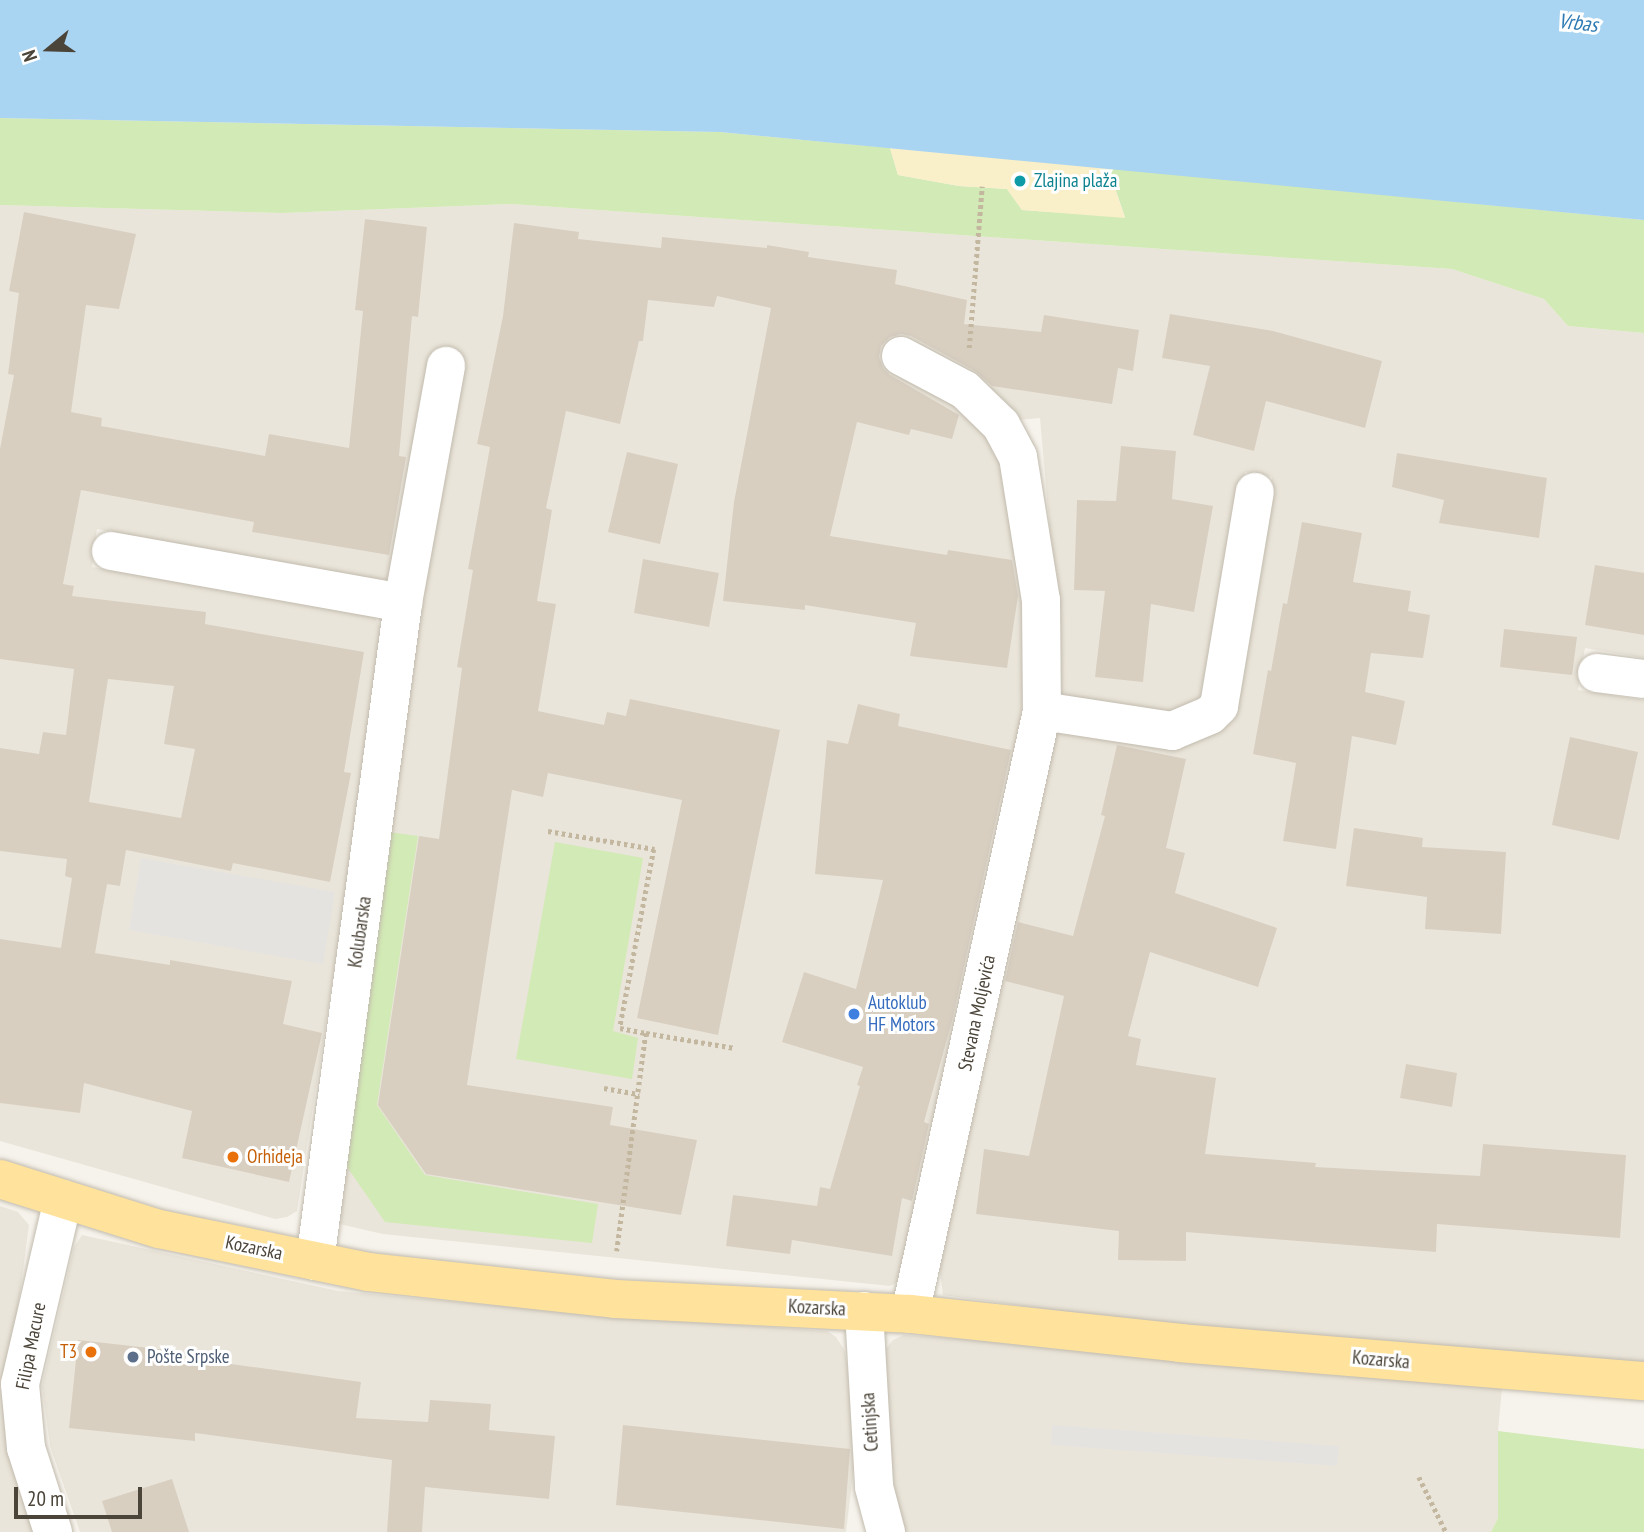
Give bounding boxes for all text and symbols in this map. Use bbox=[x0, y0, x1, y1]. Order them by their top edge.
water label: Vrbas bbox=[1557, 8, 1599, 38]
north arrow bbox=[14, 14, 84, 84]
text: N bbox=[16, 47, 42, 65]
place label: Zlajina plaža bbox=[1034, 170, 1117, 192]
marker: Zlajina plaža bbox=[1012, 173, 1028, 189]
street label: Kolubarska bbox=[344, 895, 376, 969]
street label: Stevana Moljevića bbox=[954, 953, 1000, 1073]
place label: Autoklub HF Motors bbox=[868, 992, 935, 1036]
marker: Autoklub HF Motors bbox=[846, 1006, 862, 1022]
place label: Orhideja bbox=[247, 1146, 303, 1168]
marker: Orhideja bbox=[225, 1149, 241, 1165]
street label: Kozarska bbox=[223, 1231, 285, 1265]
street label: Kozarska bbox=[788, 1295, 846, 1321]
street label: Filipa Macure bbox=[11, 1301, 51, 1391]
place label: T3 bbox=[60, 1341, 77, 1363]
marker: T3 bbox=[83, 1344, 99, 1360]
place label: Pošte Srpske bbox=[147, 1346, 230, 1368]
street label: Kozarska bbox=[1351, 1346, 1411, 1374]
marker: Pošte Srpske bbox=[125, 1349, 141, 1365]
street label: Cetinjska bbox=[857, 1392, 883, 1452]
scale bar bbox=[18, 1472, 145, 1516]
text: 20 m bbox=[27, 1485, 64, 1512]

